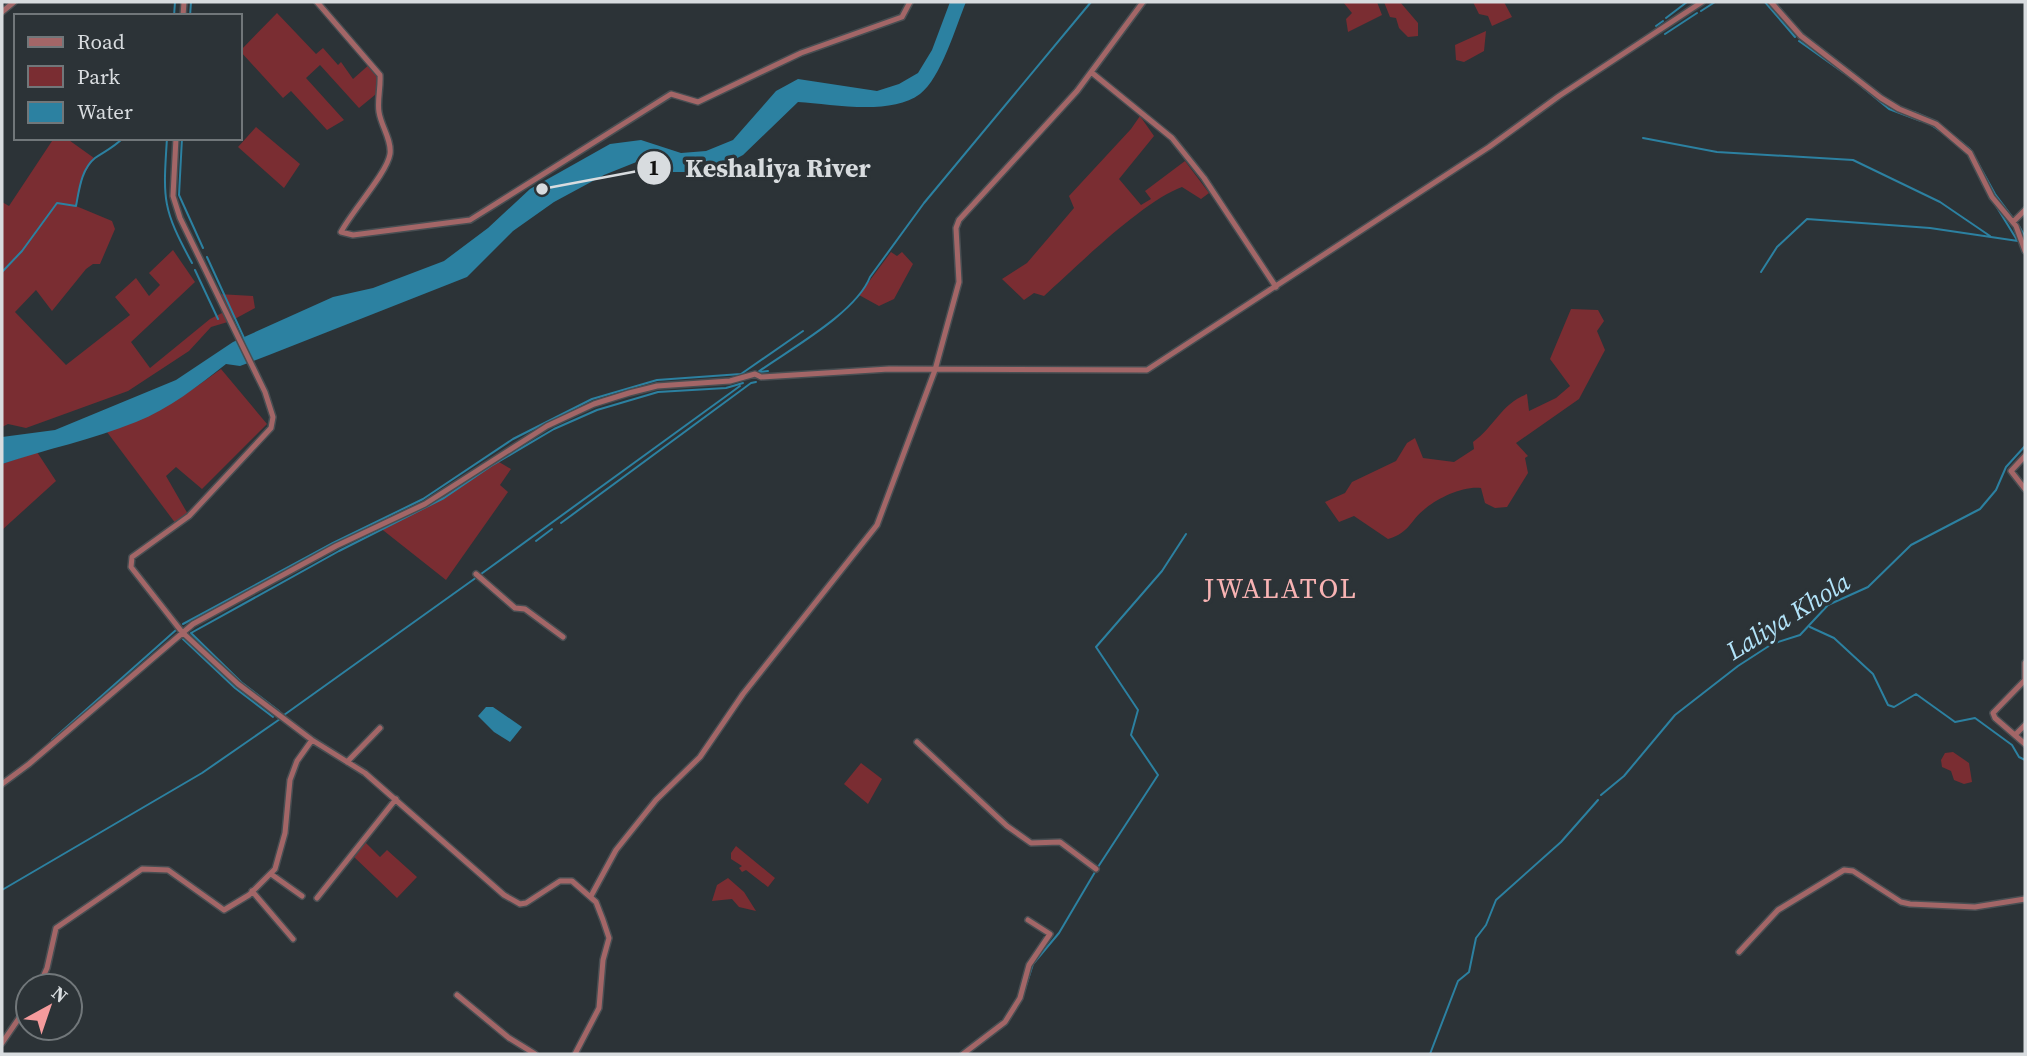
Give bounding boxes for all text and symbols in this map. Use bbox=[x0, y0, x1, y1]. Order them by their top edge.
legend bbox=[14, 14, 242, 140]
text: Road bbox=[77, 27, 125, 56]
text: Park bbox=[77, 62, 121, 91]
text: Water bbox=[77, 97, 133, 126]
callout: Keshaliya River bbox=[636, 144, 885, 191]
text: Keshaliya River bbox=[685, 150, 872, 186]
text: 1 bbox=[648, 153, 660, 182]
water label: Laliya Khola bbox=[1718, 563, 1857, 669]
district label: JWALATOL bbox=[1203, 569, 1358, 607]
north arrow bbox=[14, 972, 84, 1042]
text: N bbox=[46, 980, 74, 1008]

